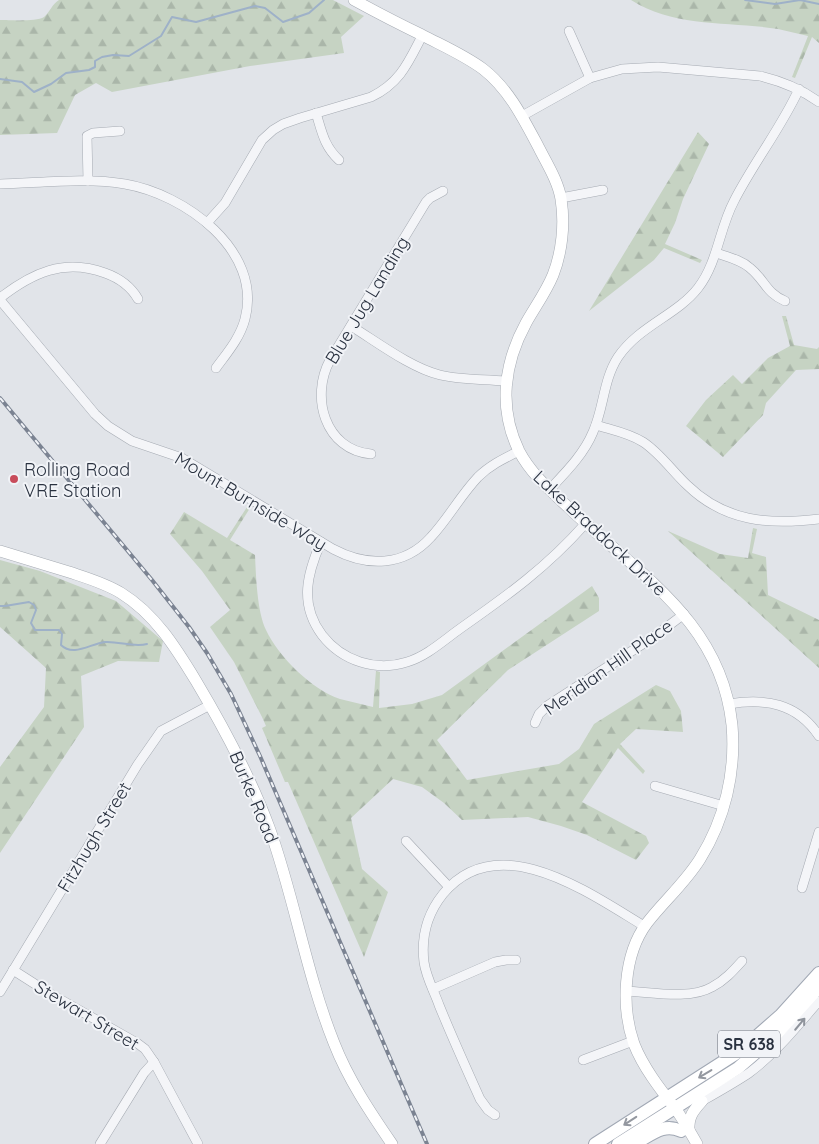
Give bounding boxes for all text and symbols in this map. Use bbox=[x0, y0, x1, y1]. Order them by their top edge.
street label: Blue Jug Landing bbox=[320, 232, 414, 368]
street label: Mount Burnside Way bbox=[171, 446, 331, 556]
place label: Rolling Road VRE Station bbox=[24, 458, 130, 502]
street label: Lake Braddock Drive bbox=[529, 465, 671, 601]
marker: Rolling Road VRE Station bbox=[8, 473, 20, 485]
street label: Meridian Hill Place bbox=[539, 614, 677, 720]
street label: Burke Road bbox=[224, 747, 284, 847]
street label: Fitzhugh Street bbox=[52, 778, 136, 896]
street label: Stewart Street bbox=[31, 975, 143, 1055]
one-way arrow bbox=[794, 1017, 805, 1030]
road number: SR 638 bbox=[718, 1030, 780, 1058]
one-way arrow bbox=[698, 1070, 712, 1080]
one-way arrow bbox=[624, 1116, 638, 1126]

